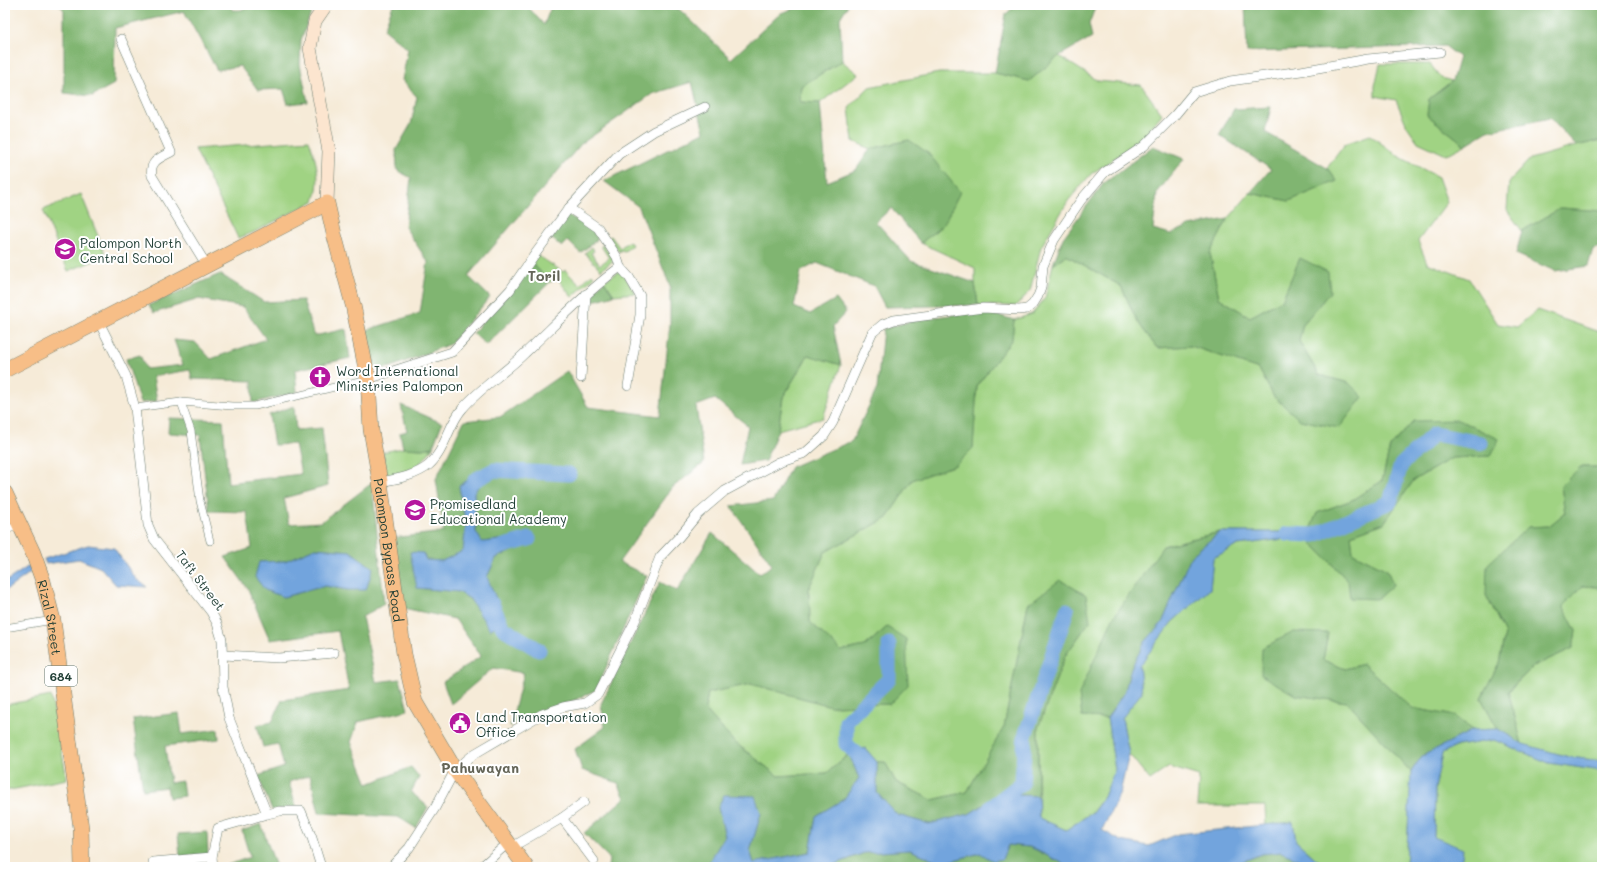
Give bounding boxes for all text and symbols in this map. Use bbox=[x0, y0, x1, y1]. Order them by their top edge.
place label: Palompon North Central School bbox=[80, 234, 181, 266]
school or university icon: Palompon North Central School bbox=[52, 236, 78, 262]
district label: Toril bbox=[528, 266, 560, 285]
place label: Word International Ministries Palompon bbox=[336, 362, 463, 394]
church icon: Word International Ministries Palompon bbox=[307, 364, 333, 390]
street label: Palompon Bypass Road bbox=[371, 477, 408, 623]
place label: Promisedland Educational Academy bbox=[430, 495, 567, 527]
school or university icon: Promisedland Educational Academy bbox=[402, 497, 428, 523]
street label: Taft Street bbox=[173, 546, 230, 614]
street label: Rizal Street bbox=[34, 578, 66, 656]
road number: 684 bbox=[45, 666, 77, 686]
place label: Land Transportation Office bbox=[476, 708, 607, 740]
public building icon: Land Transportation Office bbox=[447, 710, 473, 736]
district label: Pahuwayan bbox=[441, 758, 519, 777]

